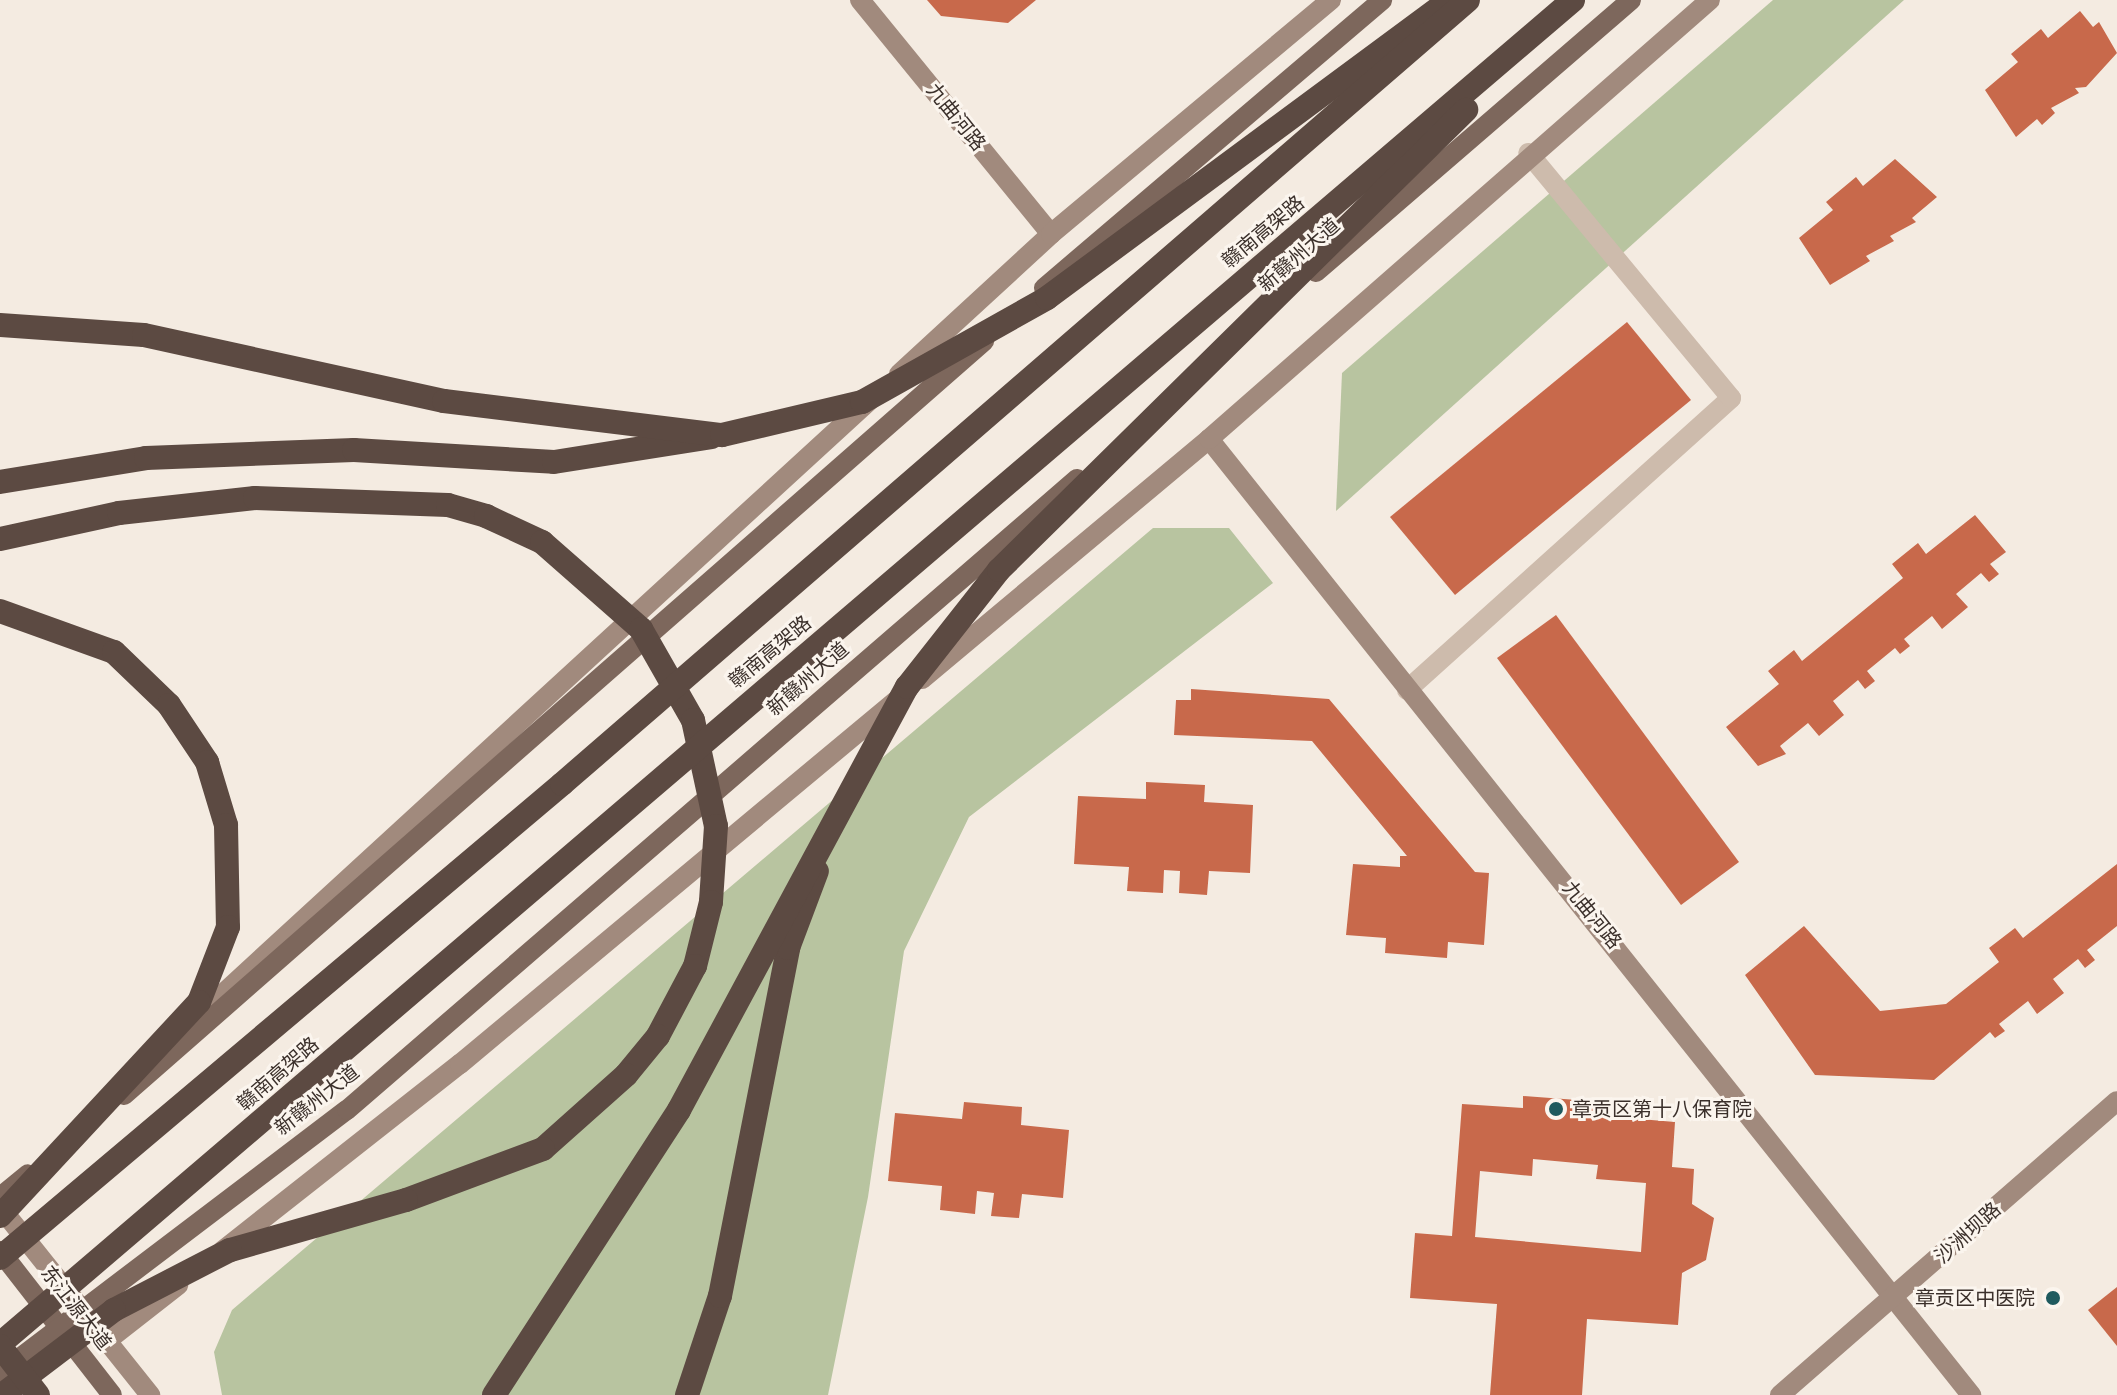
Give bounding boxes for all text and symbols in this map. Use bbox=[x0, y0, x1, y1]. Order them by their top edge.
street label: 九曲河路 bbox=[922, 78, 990, 156]
street label: 赣南高架路 bbox=[1217, 191, 1309, 273]
street label: 新赣州大道 bbox=[1253, 213, 1345, 297]
street label: 赣南高架路 bbox=[724, 611, 816, 693]
street label: 新赣州大道 bbox=[762, 637, 854, 721]
street label: 九曲河路 bbox=[1558, 876, 1626, 954]
street label: 赣南高架路 bbox=[232, 1032, 324, 1116]
street label: 新赣州大道 bbox=[270, 1060, 364, 1140]
place label: 章贡区第十八保育院 bbox=[1572, 1097, 1752, 1121]
marker: 章贡区第十八保育院 bbox=[1547, 1100, 1565, 1118]
street label: 沙洲坝路 bbox=[1930, 1197, 2006, 1269]
street label: 东江源大道 bbox=[36, 1261, 116, 1355]
place label: 章贡区中医院 bbox=[1915, 1286, 2035, 1310]
marker: 章贡区中医院 bbox=[2042, 1287, 2064, 1309]

